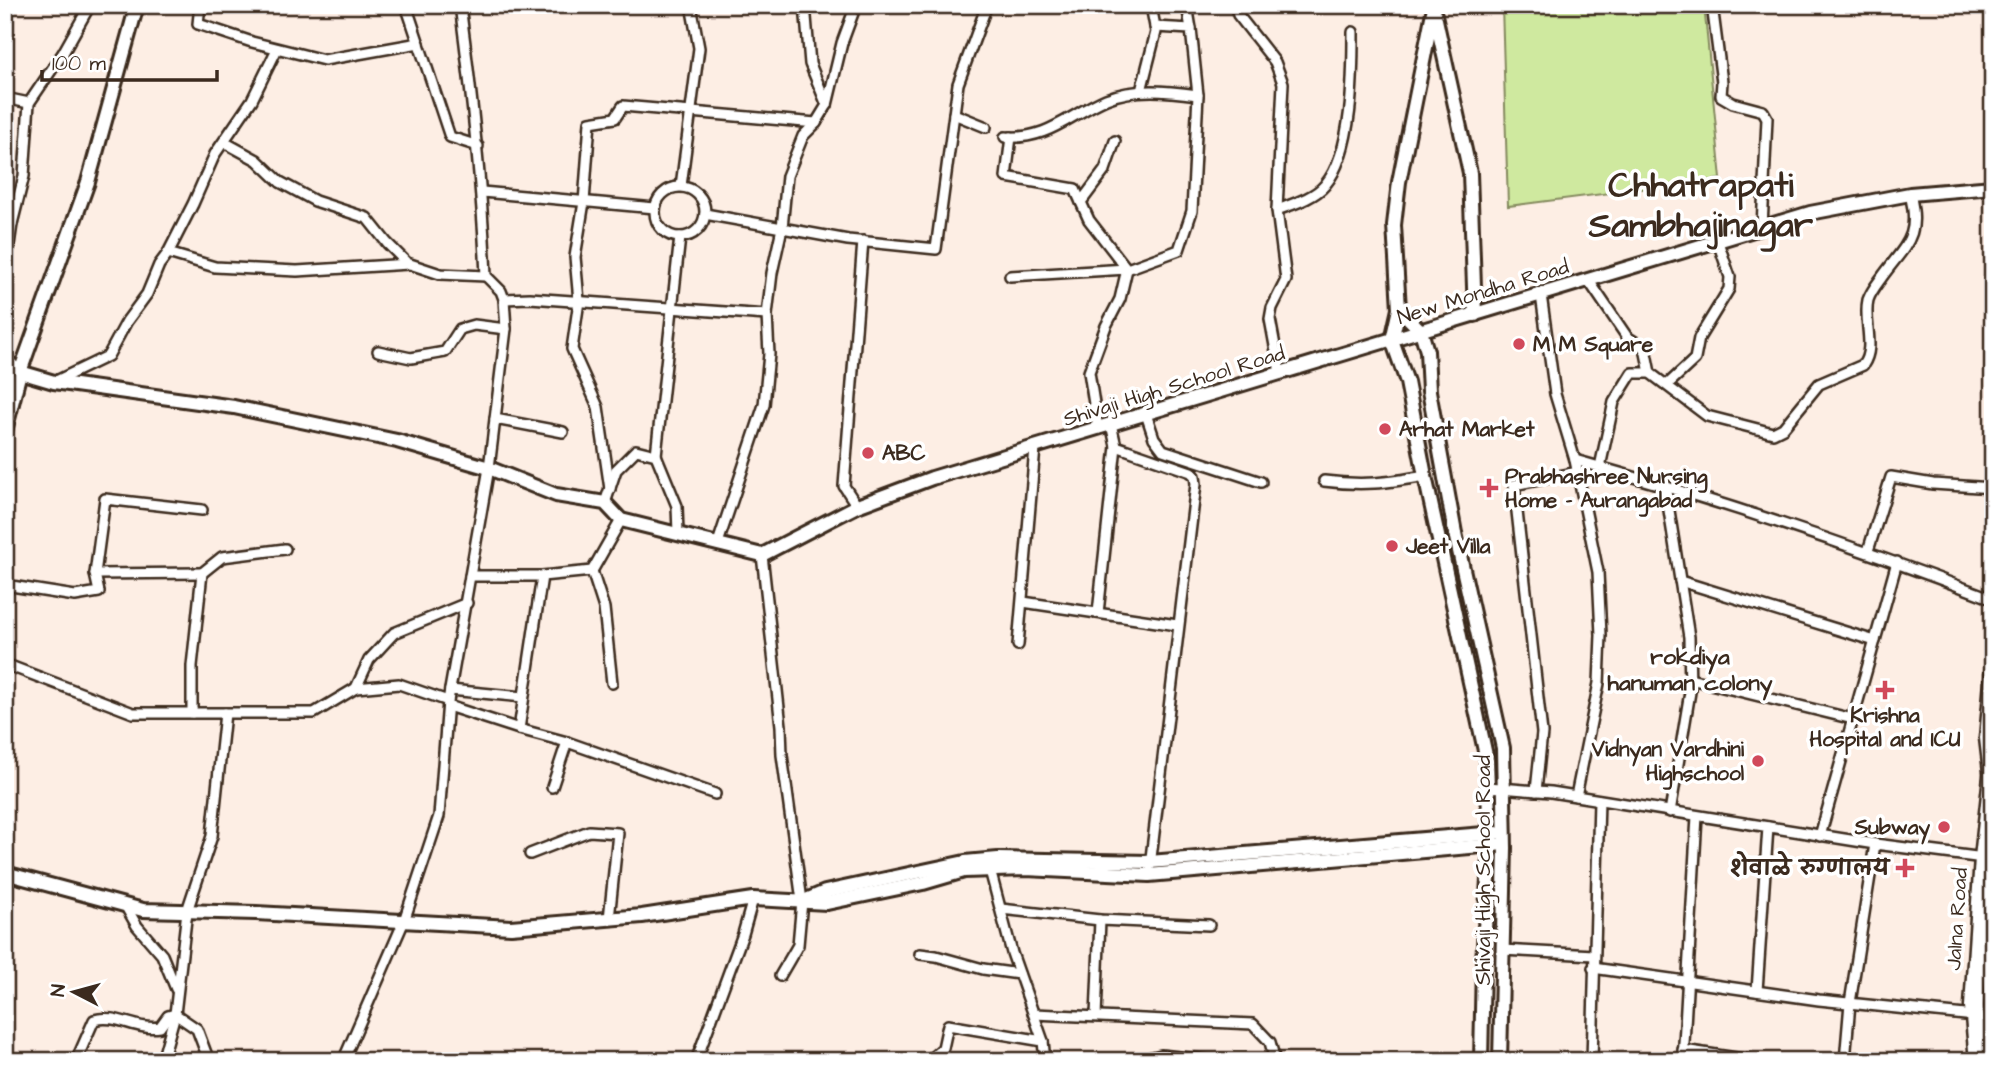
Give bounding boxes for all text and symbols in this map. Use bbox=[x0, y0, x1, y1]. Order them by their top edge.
scale bar bbox=[42, 38, 217, 82]
text: 100 m bbox=[52, 49, 107, 78]
district label: Chhatrapati Sambhajinagar bbox=[1588, 161, 1814, 252]
street label: New Mondha Road bbox=[1394, 252, 1573, 332]
place label: M M Square bbox=[1533, 330, 1654, 360]
marker: M M Square bbox=[1511, 336, 1527, 352]
street label: Shivaji High School Road bbox=[1060, 338, 1289, 435]
place label: Arhat Market bbox=[1399, 415, 1535, 444]
marker: Arhat Market bbox=[1377, 421, 1393, 437]
place label: ABC bbox=[882, 439, 925, 468]
marker: ABC bbox=[860, 445, 876, 461]
place label: Prabhashree Nursing Home - Aurangabad bbox=[1505, 462, 1708, 517]
marker: Prabhashree Nursing Home - Aurangabad bbox=[1479, 478, 1499, 498]
place label: Jeet Villa bbox=[1405, 532, 1491, 561]
marker: Jeet Villa bbox=[1384, 538, 1400, 554]
district label: rokdiya hanuman colony bbox=[1608, 641, 1773, 701]
marker: Krishna Hospital and ICU bbox=[1875, 680, 1895, 700]
place label: Krishna Hospital and ICU bbox=[1809, 701, 1961, 755]
place label: Vidnyan Vardhini Highschool bbox=[1591, 735, 1745, 790]
marker: Vidnyan Vardhini Highschool bbox=[1750, 753, 1766, 769]
street label: Shivaji High School Road bbox=[1469, 755, 1500, 985]
place label: Subway bbox=[1854, 813, 1930, 845]
marker: Subway bbox=[1936, 819, 1952, 835]
place label: शेवाळे रुग्णालय bbox=[1730, 850, 1891, 883]
marker: शेवाळे रुग्णालय bbox=[1895, 858, 1915, 878]
street label: Jalna Road bbox=[1939, 866, 1975, 971]
north arrow bbox=[38, 958, 108, 1028]
text: N bbox=[45, 983, 73, 998]

